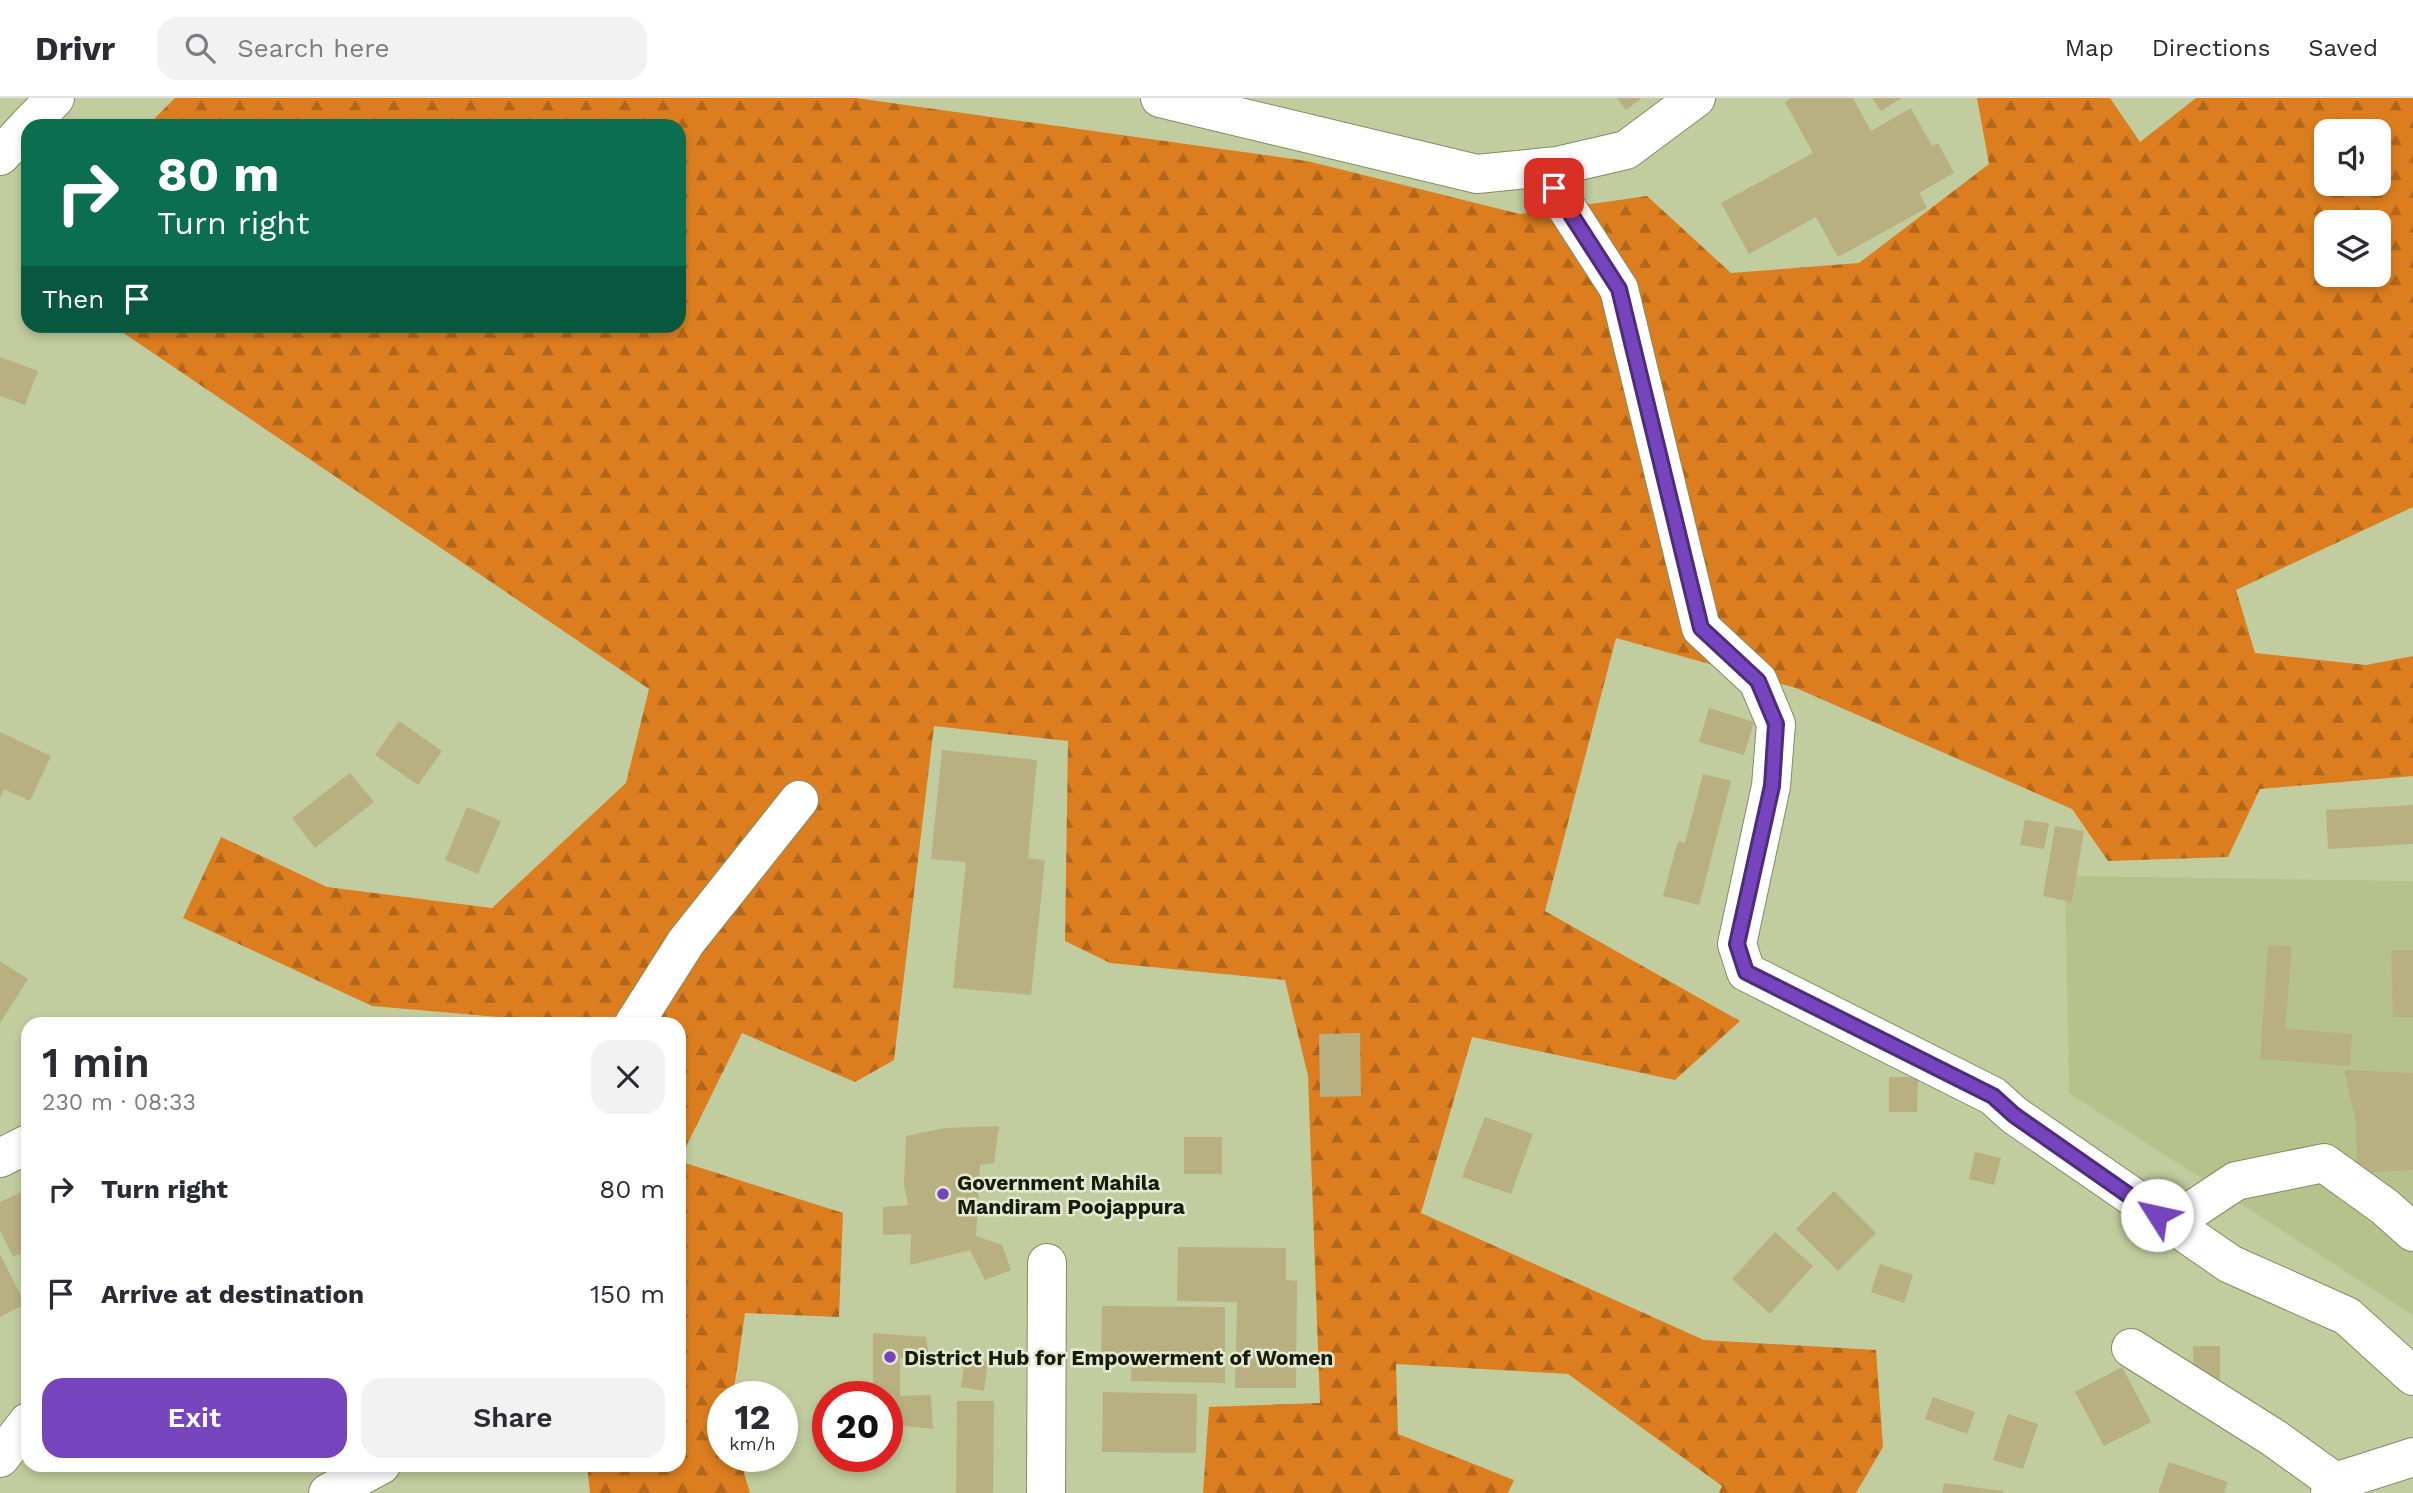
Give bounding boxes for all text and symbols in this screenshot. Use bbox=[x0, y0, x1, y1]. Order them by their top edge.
search box bbox=[157, 17, 647, 80]
text: Drivr bbox=[35, 29, 115, 68]
icon: search bbox=[181, 29, 219, 67]
text: Search here bbox=[237, 33, 390, 63]
text: Map bbox=[2065, 34, 2114, 62]
text: Directions bbox=[2152, 34, 2270, 62]
text: Saved bbox=[2308, 34, 2378, 62]
map controls bbox=[2314, 119, 2391, 287]
button: sound bbox=[2314, 119, 2391, 196]
text: 80 m bbox=[157, 145, 279, 203]
icon: right bbox=[42, 147, 133, 238]
pin bbox=[1524, 158, 1584, 218]
icon: arrive bbox=[1535, 169, 1573, 207]
text: Turn right bbox=[157, 204, 309, 242]
button: layers bbox=[2314, 210, 2391, 287]
icon: arrive bbox=[118, 280, 156, 318]
text: Then bbox=[42, 284, 104, 314]
text: 1 min bbox=[42, 1038, 150, 1087]
button: close bbox=[591, 1040, 665, 1114]
text: 230 m · 08:33 bbox=[42, 1089, 196, 1116]
icon: right bbox=[42, 1170, 80, 1208]
place label: Government Mahila Mandiram Poojappura bbox=[957, 1170, 1186, 1219]
text: Turn right bbox=[101, 1174, 228, 1204]
text: 80 m bbox=[599, 1174, 665, 1204]
position arrow bbox=[2120, 1178, 2194, 1252]
marker: Government Mahila Mandiram Poojappura bbox=[935, 1186, 951, 1202]
icon: arrive bbox=[42, 1275, 80, 1313]
text: Arrive at destination bbox=[101, 1279, 364, 1309]
text: 150 m bbox=[590, 1279, 665, 1309]
place label: District Hub for Empowerment of Women bbox=[904, 1345, 1333, 1370]
marker: District Hub for Empowerment of Women bbox=[882, 1349, 898, 1365]
button: Exit bbox=[42, 1378, 347, 1458]
button: Share bbox=[361, 1378, 665, 1458]
speed limit sign: 20 bbox=[812, 1381, 903, 1472]
text: 12 bbox=[735, 1396, 770, 1438]
text: km/h bbox=[729, 1433, 776, 1454]

